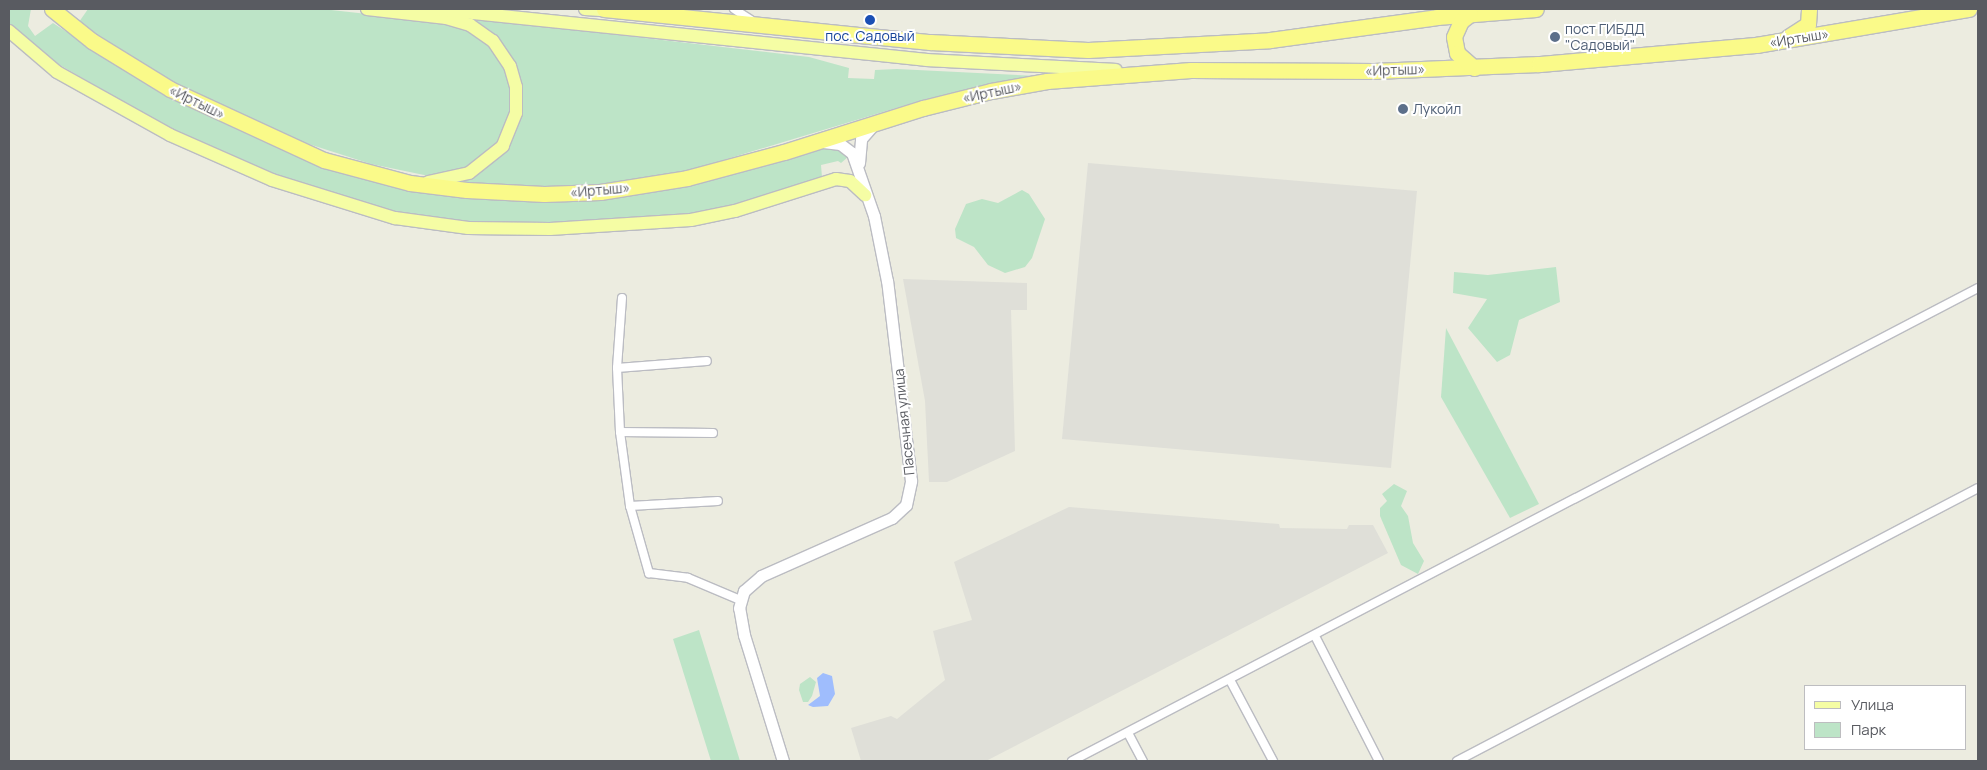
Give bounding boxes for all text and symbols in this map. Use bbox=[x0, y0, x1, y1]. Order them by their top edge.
marker: пос. Садовый bbox=[864, 14, 876, 26]
place label: пост ГИБДД "Садовый" bbox=[1565, 21, 1645, 54]
street label: «Иртыш» bbox=[1768, 25, 1830, 51]
place label: пос. Садовый bbox=[825, 28, 915, 44]
marker: пост ГИБДД "Садовый" bbox=[1549, 31, 1561, 43]
street label: «Иртыш» bbox=[1365, 61, 1425, 79]
street label: «Иртыш» bbox=[961, 78, 1023, 106]
street label: «Иртыш» bbox=[166, 81, 228, 123]
place label: Лукойл bbox=[1413, 101, 1461, 117]
marker: Лукойл bbox=[1397, 103, 1409, 115]
street label: «Иртыш» bbox=[569, 179, 631, 201]
street label: Пасечная улица bbox=[890, 368, 918, 476]
legend bbox=[1804, 685, 1967, 750]
text: Улица bbox=[1851, 694, 1894, 715]
text: Парк bbox=[1851, 719, 1886, 740]

